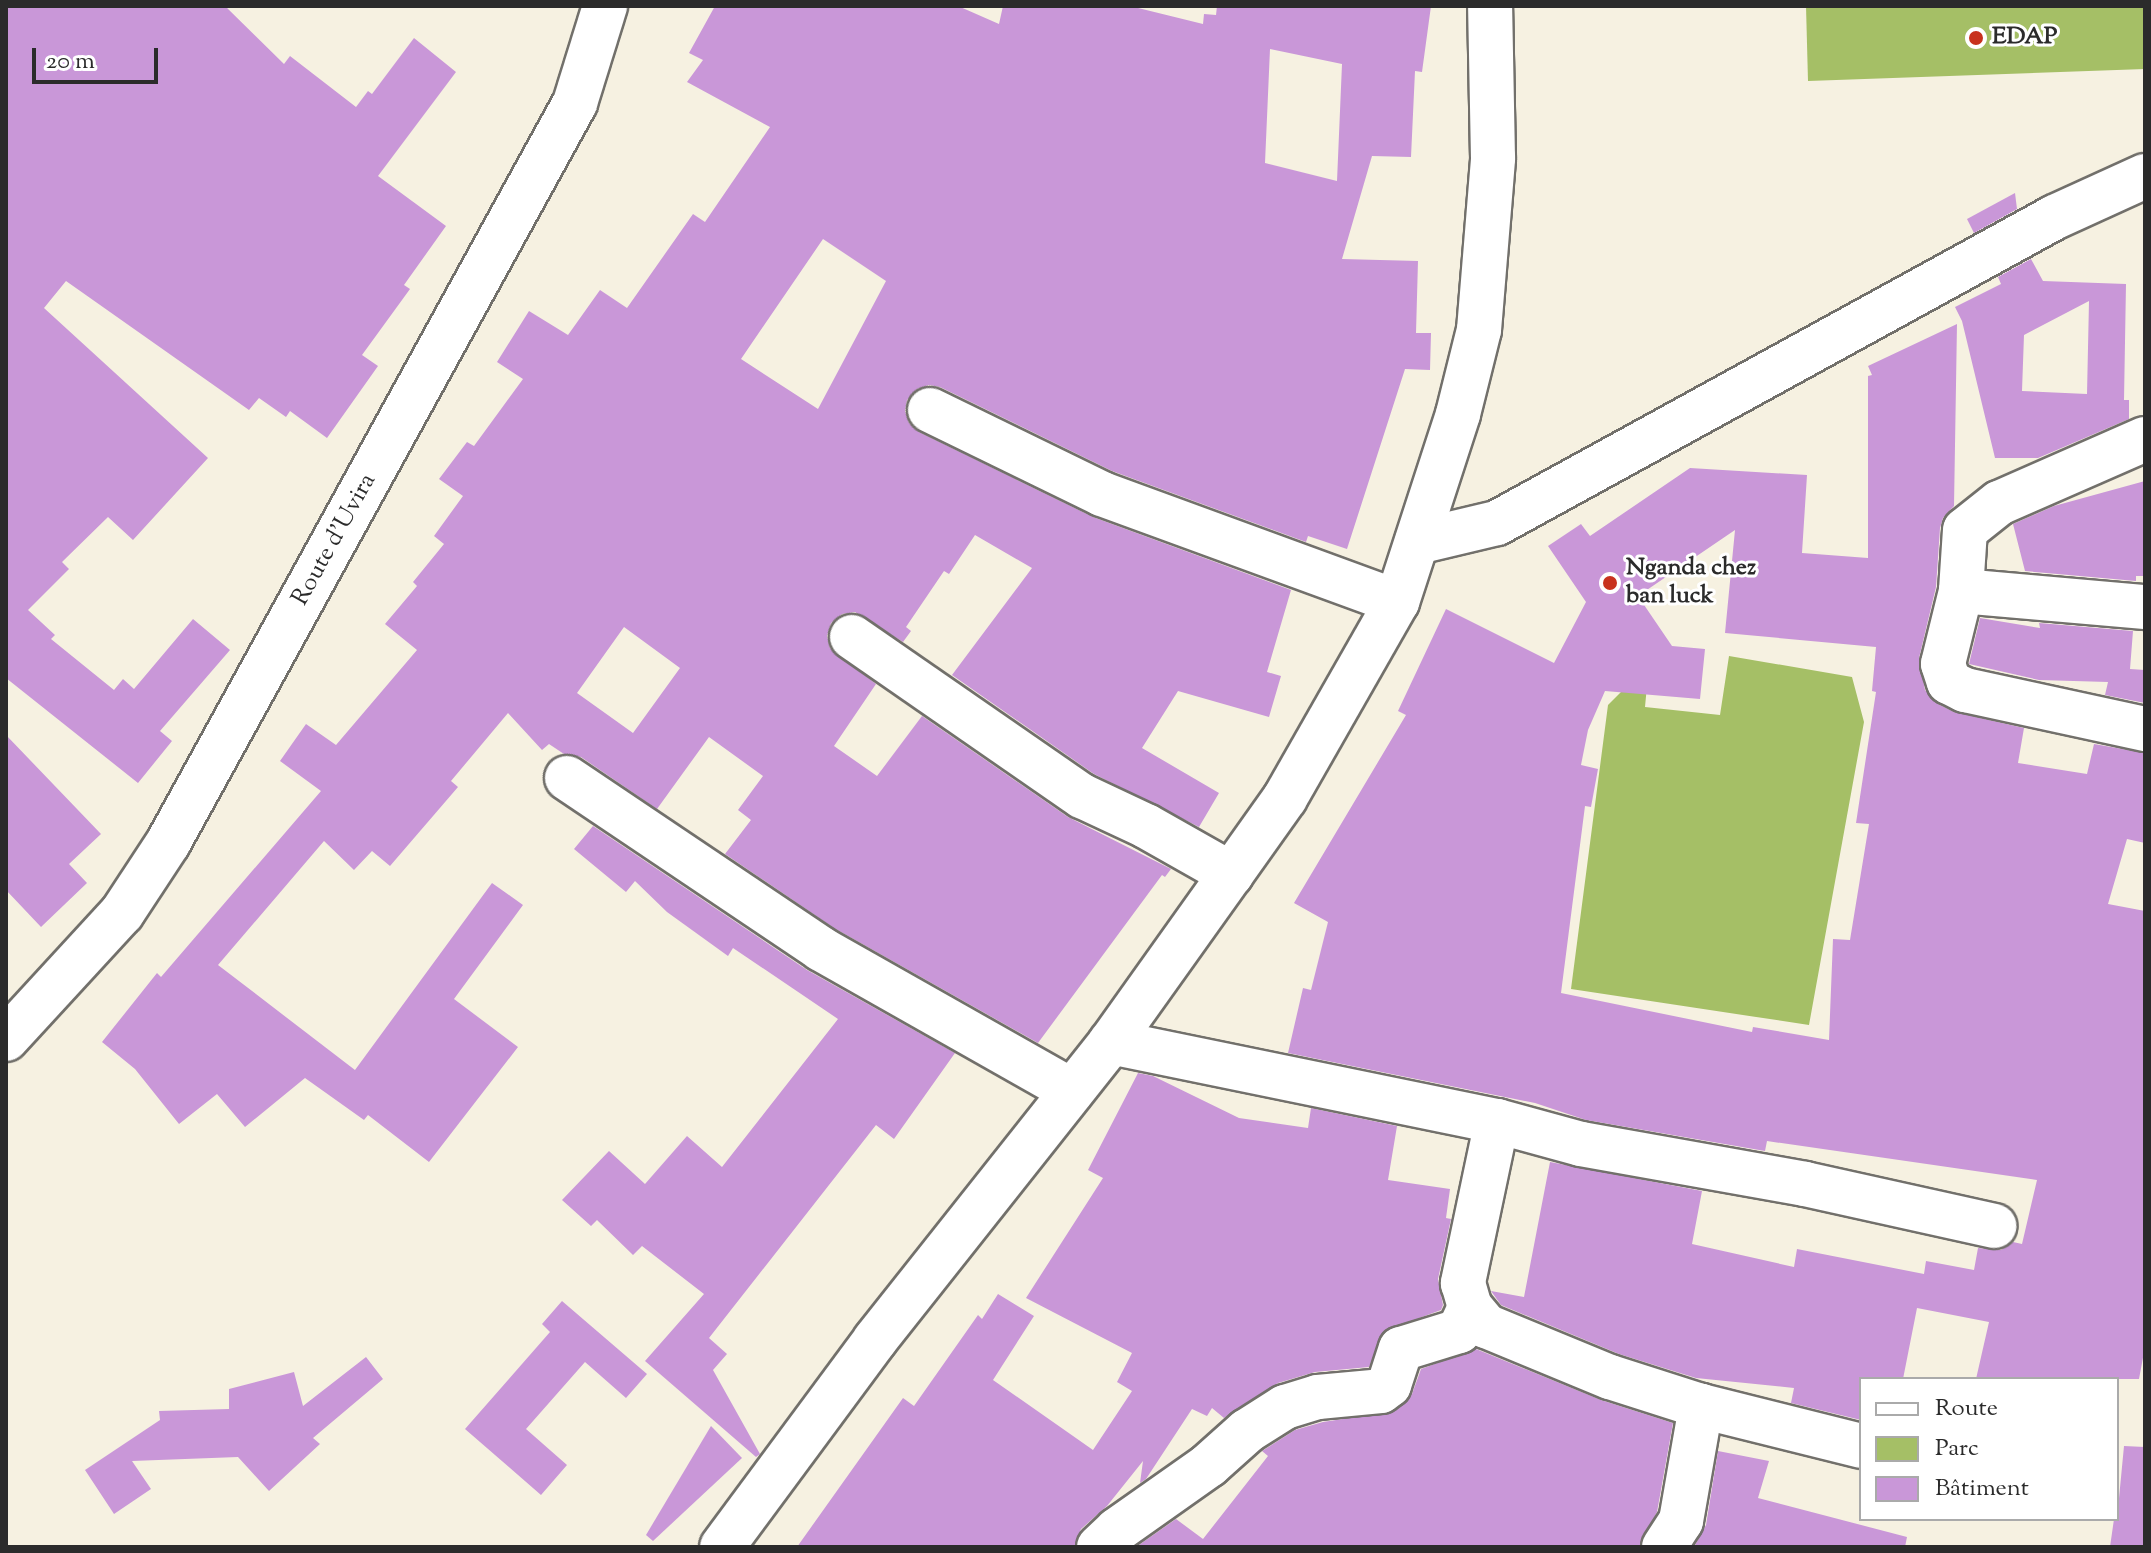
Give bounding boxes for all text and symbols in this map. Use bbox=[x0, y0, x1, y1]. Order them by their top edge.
place label: EDAP bbox=[1992, 24, 2057, 52]
marker: EDAP bbox=[1967, 29, 1985, 47]
scale bar bbox=[36, 32, 162, 82]
text: 20 m bbox=[46, 45, 95, 79]
street label: Route d'Uvira bbox=[287, 469, 383, 611]
place label: Nganda chez ban luck bbox=[1626, 555, 1756, 611]
marker: Nganda chez ban luck bbox=[1601, 574, 1619, 592]
legend bbox=[1859, 1377, 2119, 1521]
text: Route bbox=[1935, 1392, 1998, 1426]
text: Parc bbox=[1935, 1432, 1979, 1466]
text: Bâtiment bbox=[1935, 1472, 2029, 1506]

